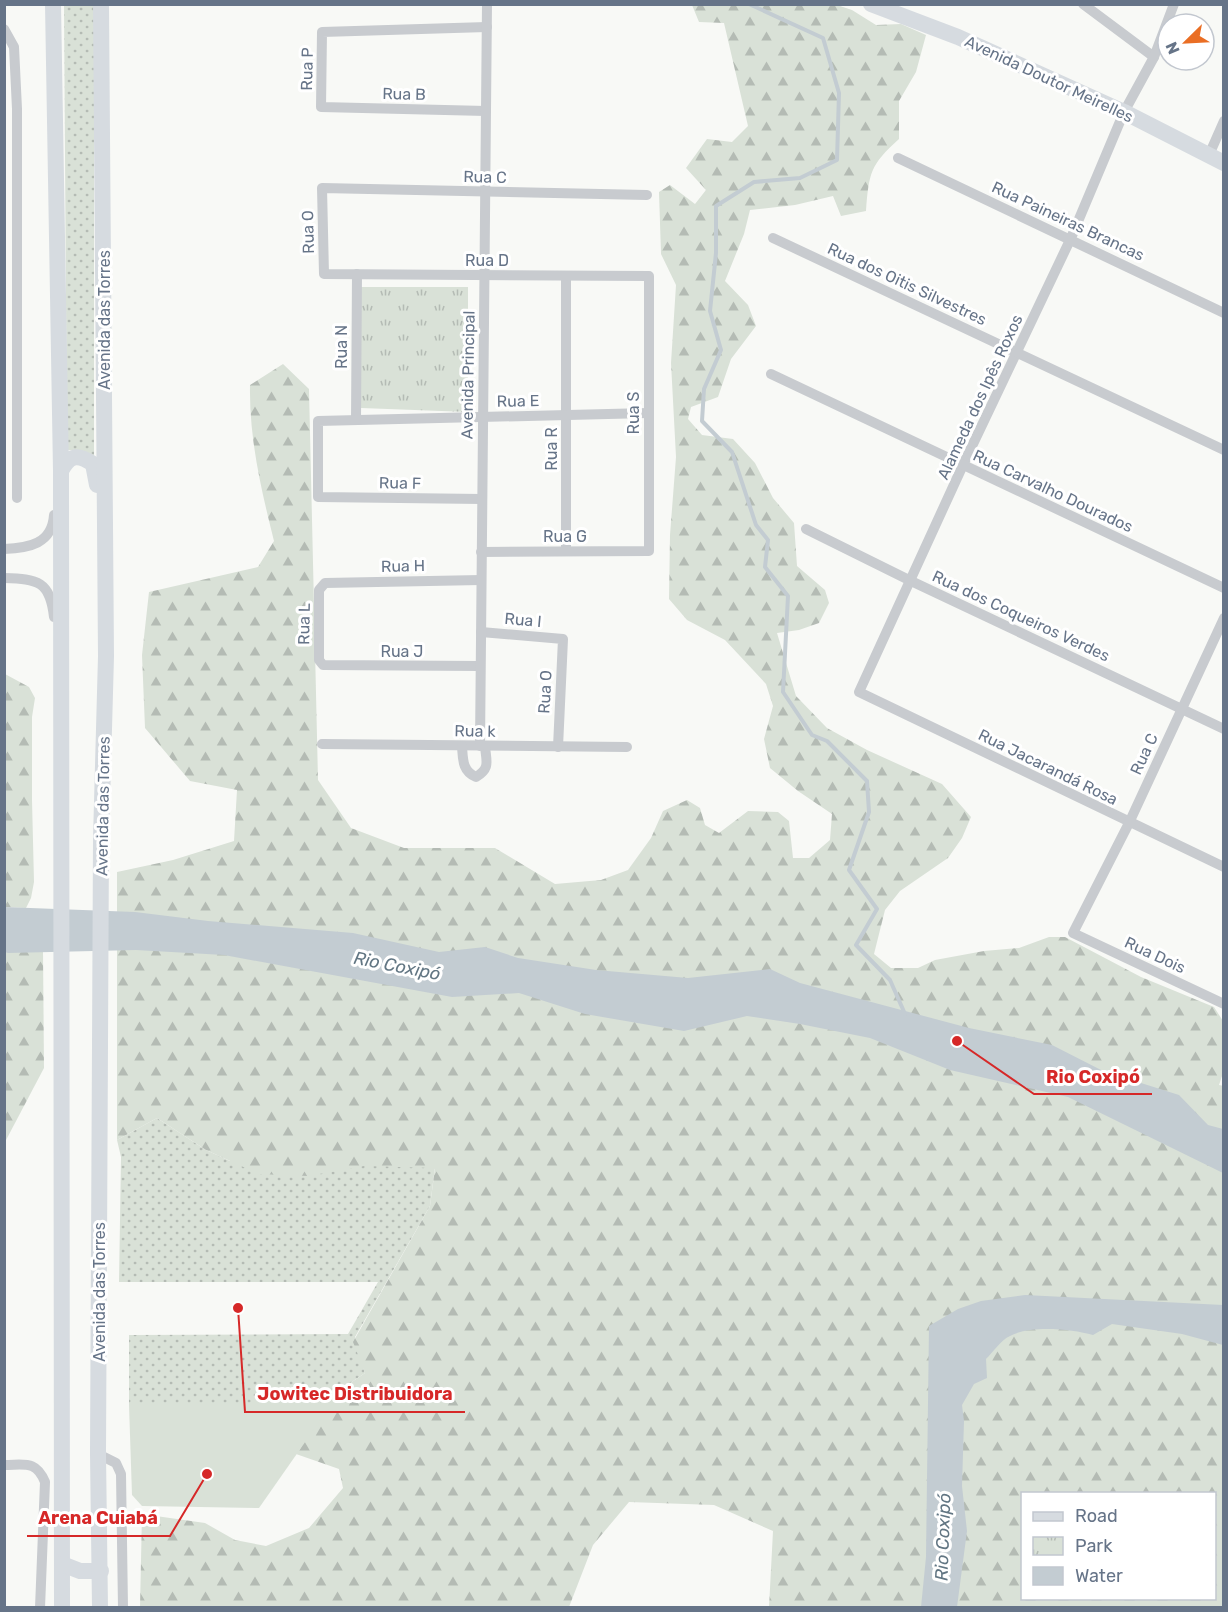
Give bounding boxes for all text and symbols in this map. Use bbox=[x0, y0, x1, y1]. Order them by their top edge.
north arrow bbox=[1156, 12, 1216, 72]
street label: Avenida Doutor Meirelles bbox=[962, 32, 1136, 126]
text: N bbox=[1162, 39, 1184, 57]
street label: Rua P bbox=[297, 47, 317, 91]
street label: Rua B bbox=[382, 84, 426, 104]
street label: Rua C bbox=[463, 167, 507, 187]
street label: Rua Paineiras Brancas bbox=[989, 177, 1147, 265]
street label: Rua O bbox=[298, 210, 318, 254]
street label: Rua dos Oitis Silvestres bbox=[824, 239, 990, 329]
street label: Avenida das Torres bbox=[95, 250, 114, 390]
street label: Rua D bbox=[465, 251, 509, 270]
street label: Avenida Principal bbox=[457, 311, 479, 439]
street label: Alameda dos Ipês Roxos bbox=[933, 312, 1027, 482]
street label: Rua N bbox=[332, 325, 351, 369]
street label: Rua E bbox=[497, 391, 539, 411]
street label: Rua S bbox=[624, 392, 643, 434]
street label: Rua R bbox=[542, 427, 561, 471]
street label: Rua Carvalho Dourados bbox=[970, 446, 1136, 536]
street label: Rua F bbox=[379, 473, 421, 493]
street label: Rua G bbox=[543, 527, 587, 546]
street label: Rua H bbox=[381, 556, 425, 576]
street label: Rua dos Coqueiros Verdes bbox=[929, 567, 1113, 665]
street label: Rua L bbox=[294, 603, 314, 645]
street label: Rua I bbox=[504, 609, 542, 631]
street label: Rua J bbox=[380, 642, 424, 661]
street label: Rua O bbox=[534, 670, 556, 714]
street label: Rua k bbox=[454, 721, 496, 741]
street label: Rua Jacarandá Rosa bbox=[975, 725, 1121, 809]
street label: Rua C bbox=[1126, 730, 1162, 778]
street label: Avenida das Torres bbox=[92, 736, 114, 876]
street label: Rua Dois bbox=[1121, 933, 1189, 977]
water label: Rio Coxipó bbox=[352, 947, 442, 985]
callout: Rio Coxipó bbox=[1034, 1058, 1152, 1094]
text: Rio Coxipó bbox=[1046, 1066, 1140, 1088]
street label: Avenida das Torres bbox=[90, 1222, 109, 1362]
callout: Jowitec Distribuidora bbox=[245, 1376, 465, 1412]
text: Jowitec Distribuidora bbox=[257, 1383, 453, 1405]
legend bbox=[1021, 1492, 1216, 1600]
water label: Rio Coxipó bbox=[930, 1493, 956, 1581]
callout: Arena Cuiabá bbox=[27, 1500, 170, 1536]
text: Road bbox=[1075, 1505, 1118, 1527]
text: Arena Cuiabá bbox=[38, 1507, 158, 1529]
text: Park bbox=[1075, 1535, 1113, 1557]
text: Water bbox=[1075, 1565, 1123, 1587]

